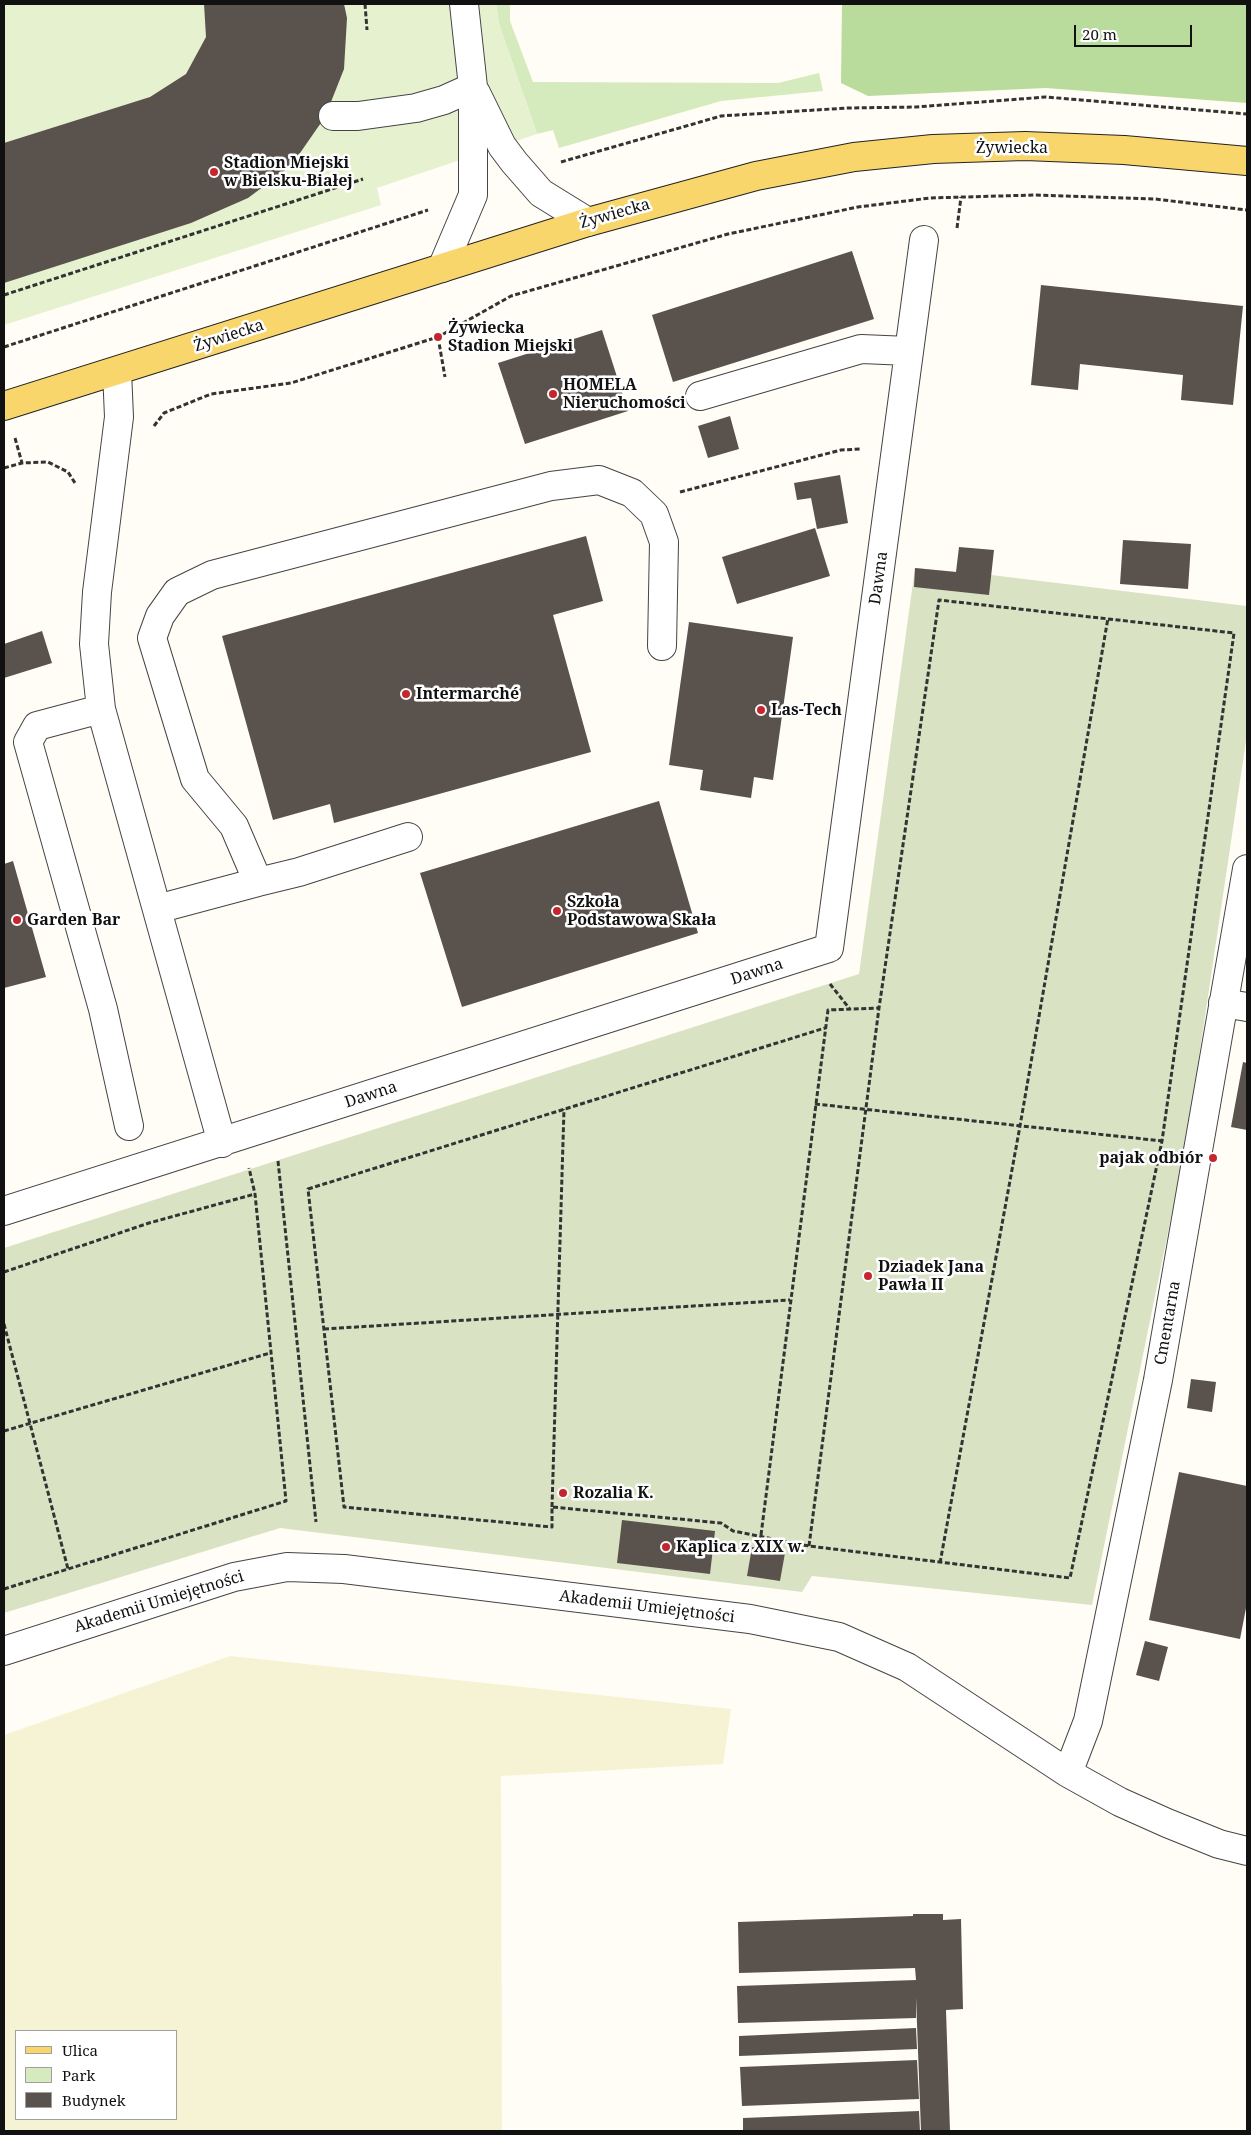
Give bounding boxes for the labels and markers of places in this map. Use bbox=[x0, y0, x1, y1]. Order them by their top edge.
place label: Stadion Miejski w Bielsku-Białej bbox=[224, 153, 353, 191]
marker: Stadion Miejski w Bielsku-Białej bbox=[208, 166, 220, 178]
place label: Żywiecka Stadion Miejski bbox=[448, 318, 573, 356]
marker: Żywiecka Stadion Miejski bbox=[432, 331, 444, 343]
place label: HOMELA Nieruchomości bbox=[563, 375, 686, 413]
marker: HOMELA Nieruchomości bbox=[547, 388, 559, 400]
place label: Intermarché bbox=[416, 684, 519, 704]
marker: Intermarché bbox=[400, 688, 412, 700]
place label: Las-Tech bbox=[771, 700, 842, 720]
marker: Las-Tech bbox=[755, 704, 767, 716]
place label: Szkoła Podstawowa Skała bbox=[567, 892, 716, 930]
marker: Szkoła Podstawowa Skała bbox=[551, 905, 563, 917]
place label: Garden Bar bbox=[27, 910, 120, 930]
marker: Garden Bar bbox=[11, 914, 23, 926]
place label: pajak odbiór bbox=[1099, 1148, 1203, 1168]
marker: pajak odbiór bbox=[1207, 1152, 1219, 1164]
place label: Dziadek Jana Pawła II bbox=[878, 1257, 984, 1295]
marker: Dziadek Jana Pawła II bbox=[862, 1270, 874, 1282]
place label: Rozalia K. bbox=[573, 1483, 654, 1503]
marker: Rozalia K. bbox=[557, 1487, 569, 1499]
place label: Kaplica z XIX w. bbox=[676, 1537, 805, 1557]
marker: Kaplica z XIX w. bbox=[660, 1541, 672, 1553]

